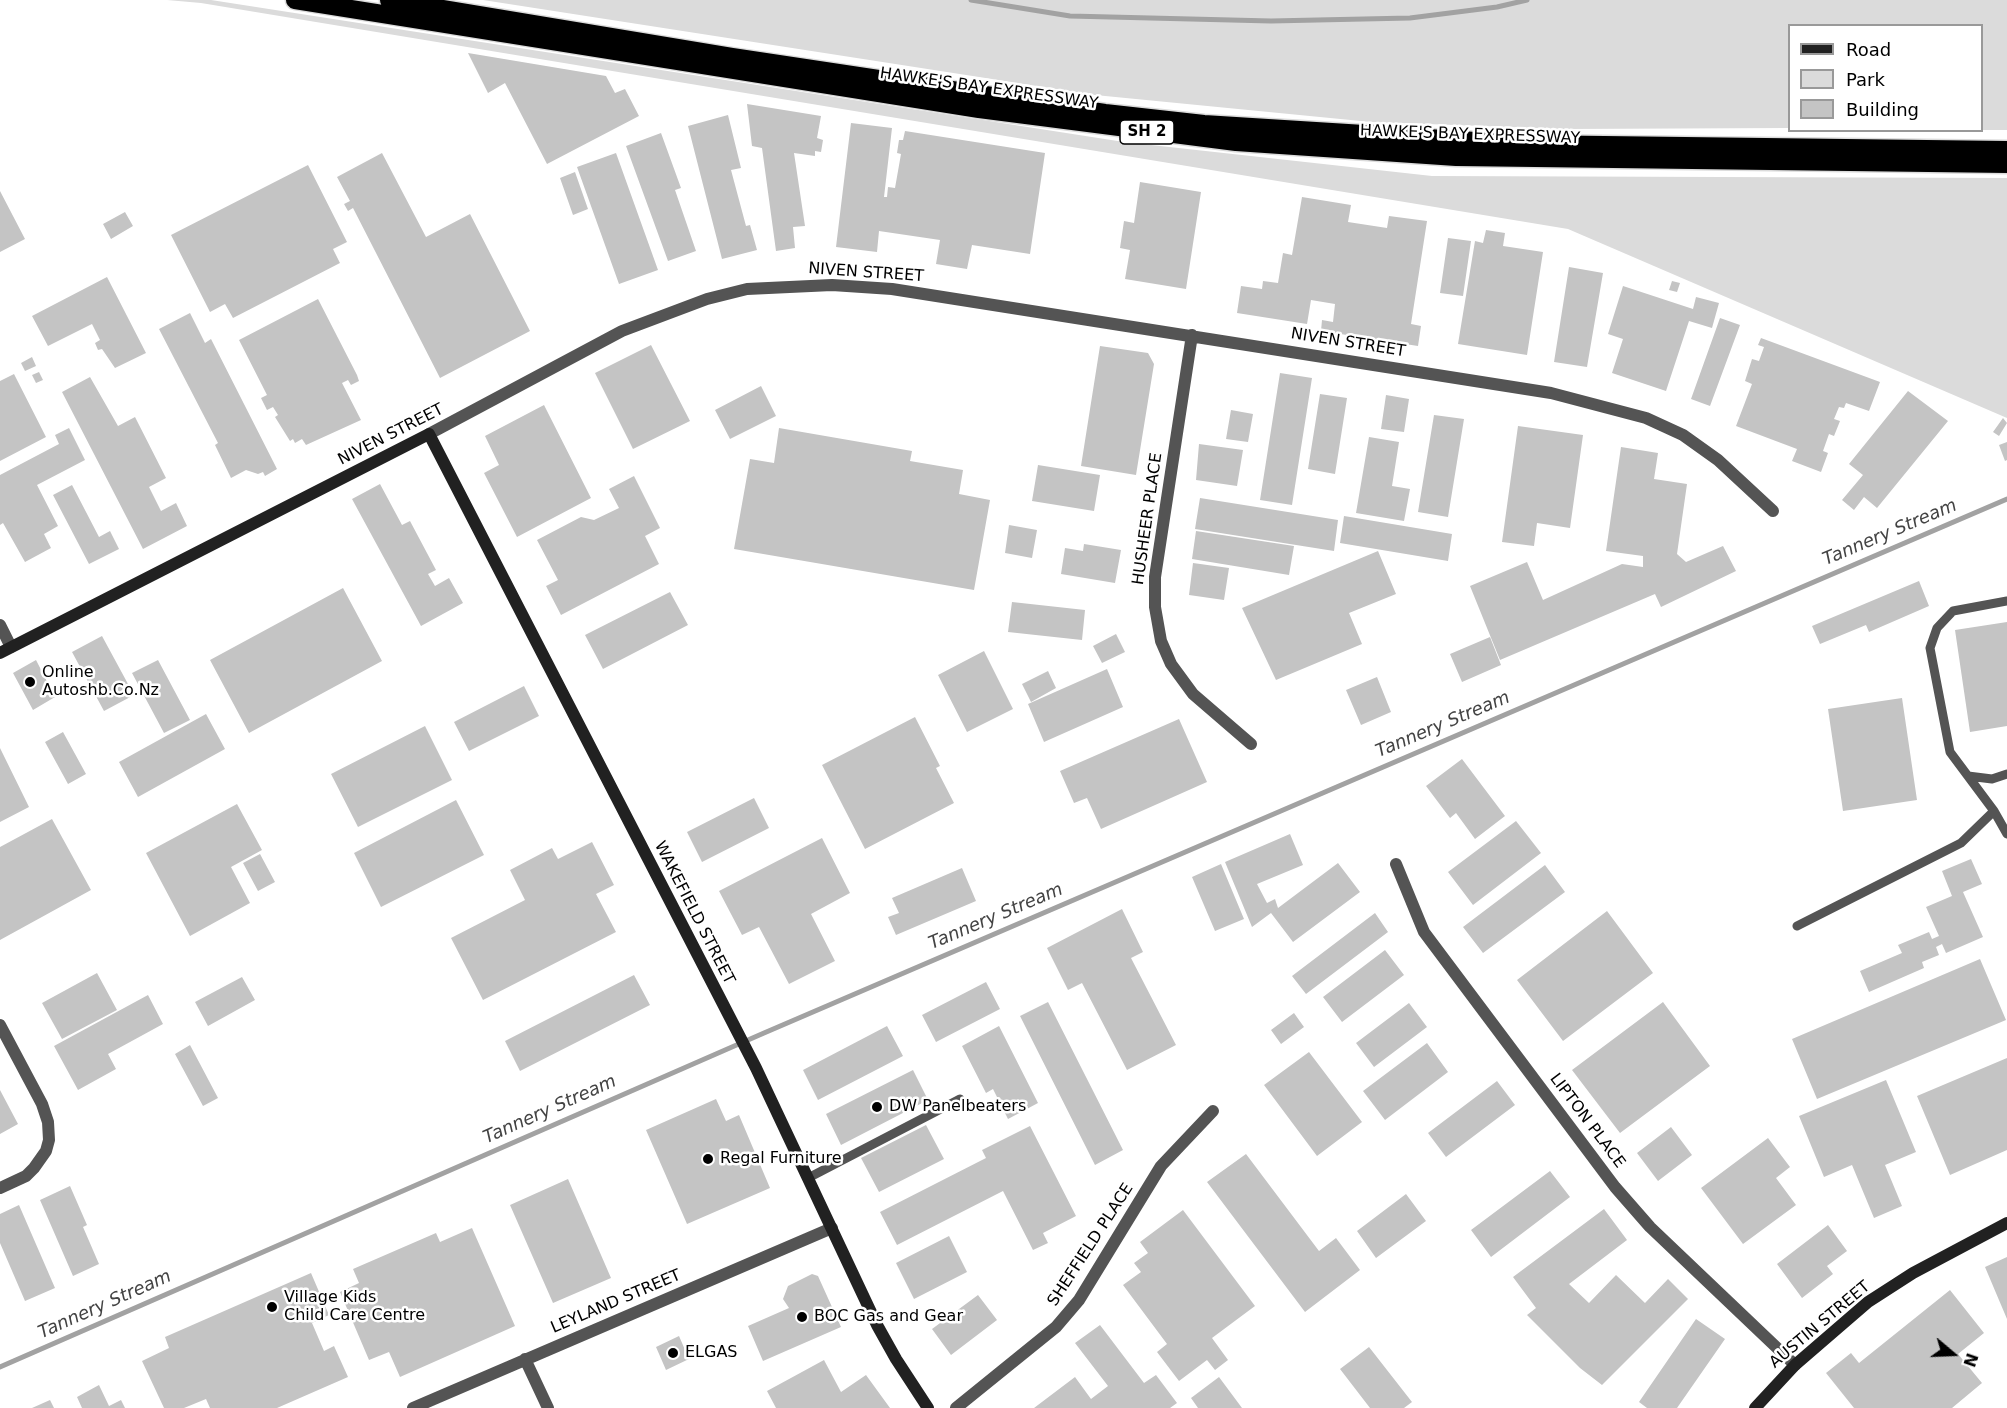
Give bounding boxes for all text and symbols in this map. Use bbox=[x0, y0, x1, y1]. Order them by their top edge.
legend bbox=[1788, 24, 1983, 132]
text: Road bbox=[1846, 39, 1891, 60]
street label: HAWKE'S BAY EXPRESSWAY bbox=[879, 64, 1099, 114]
text: Park bbox=[1846, 69, 1885, 90]
text: Building bbox=[1846, 99, 1919, 120]
road number: SH 2 bbox=[1120, 120, 1174, 144]
street label: HAWKE'S BAY EXPRESSWAY bbox=[1360, 122, 1580, 148]
street label: NIVEN STREET bbox=[808, 259, 924, 287]
street label: NIVEN STREET bbox=[1289, 324, 1407, 362]
street label: NIVEN STREET bbox=[335, 400, 447, 470]
street label: HUSHEER PLACE bbox=[1129, 452, 1167, 586]
water label: Tannery Stream bbox=[1820, 495, 1960, 571]
place label: Online Autoshb.Co.Nz bbox=[42, 663, 159, 701]
marker: Online Autoshb.Co.Nz bbox=[23, 675, 37, 689]
water label: Tannery Stream bbox=[1373, 687, 1513, 763]
street label: WAKEFIELD STREET bbox=[650, 838, 738, 988]
water label: Tannery Stream bbox=[926, 879, 1066, 955]
street label: LIPTON PLACE bbox=[1545, 1070, 1629, 1172]
water label: Tannery Stream bbox=[480, 1071, 620, 1149]
place label: DW Panelbeaters bbox=[889, 1097, 1026, 1117]
marker: DW Panelbeaters bbox=[870, 1100, 884, 1114]
place label: Regal Furniture bbox=[720, 1149, 842, 1169]
marker: Regal Furniture bbox=[701, 1152, 715, 1166]
street label: SHEFFIELD PLACE bbox=[1044, 1180, 1138, 1310]
water label: Tannery Stream bbox=[35, 1266, 175, 1344]
street label: LEYLAND STREET bbox=[548, 1266, 684, 1338]
street label: AUSTIN STREET bbox=[1766, 1277, 1874, 1373]
place label: Village Kids Child Care Centre bbox=[284, 1288, 425, 1326]
marker: Village Kids Child Care Centre bbox=[265, 1300, 279, 1314]
place label: BOC Gas and Gear bbox=[814, 1307, 963, 1327]
marker: BOC Gas and Gear bbox=[795, 1310, 809, 1324]
north arrow bbox=[1923, 1324, 1983, 1384]
place label: ELGAS bbox=[685, 1343, 738, 1363]
marker: ELGAS bbox=[666, 1346, 680, 1360]
text: N bbox=[1959, 1351, 1982, 1369]

